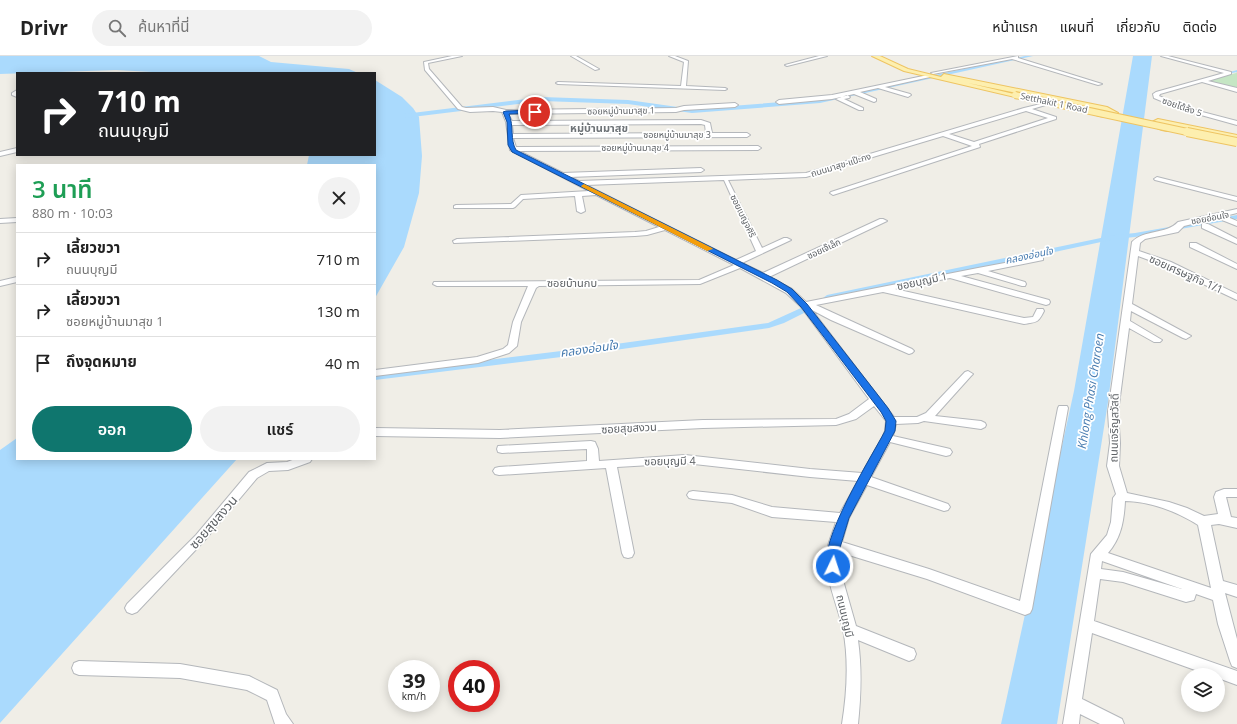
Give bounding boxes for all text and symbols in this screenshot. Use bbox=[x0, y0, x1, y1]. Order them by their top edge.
search box bbox=[92, 10, 372, 46]
text: Drivr bbox=[20, 15, 68, 41]
text: ค้นหาที่นี่ bbox=[138, 16, 190, 36]
icon: search bbox=[106, 17, 128, 39]
text: หน้าแรก bbox=[992, 17, 1038, 36]
text: แผนที่ bbox=[1060, 17, 1094, 36]
text: เกี่ยวกับ bbox=[1116, 17, 1161, 36]
text: ติดต่อ bbox=[1183, 17, 1217, 36]
text: 710 m bbox=[98, 82, 181, 120]
icon: right bbox=[32, 88, 84, 140]
street label: Setthakit 1 Road bbox=[1019, 89, 1089, 116]
street label: ซอยโต้ล้ง 5 bbox=[1160, 94, 1204, 119]
pin bbox=[518, 95, 552, 129]
icon: arrive bbox=[524, 101, 546, 123]
street label: ซอยหมู่บ้านมาสุข 1 bbox=[587, 103, 655, 118]
text: ถนนบุญมี bbox=[98, 118, 169, 142]
district label: หมู่บ้านมาสุข bbox=[570, 120, 628, 135]
street label: ซอยหมู่บ้านมาสุข 3 bbox=[643, 128, 711, 141]
street label: ซอยหมู่บ้านมาสุข 4 bbox=[601, 141, 669, 154]
street label: ถนนมาสุข-แป๊ะกง bbox=[809, 149, 873, 180]
text: 3 นาที bbox=[32, 172, 93, 205]
button: close bbox=[318, 177, 360, 219]
street label: ซอยเบญจศิริ bbox=[727, 192, 760, 240]
text: 880 m · 10:03 bbox=[32, 204, 113, 222]
street label: ซอยอ่อนใจ bbox=[1190, 207, 1230, 228]
street label: ซอยเจ๊เล็ก bbox=[805, 235, 843, 262]
text: เลี้ยวขวา bbox=[66, 237, 120, 257]
water label: คลองอ่อนใจ bbox=[1004, 243, 1055, 267]
icon: right bbox=[32, 248, 54, 270]
text: 710 m bbox=[316, 249, 360, 269]
street label: ซอยเศรษฐกิจ 1/1 bbox=[1147, 251, 1226, 297]
text: ถนนบุญมี bbox=[66, 260, 117, 278]
street label: ซอยบุญมี 1 bbox=[895, 268, 949, 293]
street label: ซอยบ้านกบ bbox=[547, 275, 597, 290]
text: เลี้ยวขวา bbox=[66, 289, 120, 309]
icon: right bbox=[32, 300, 54, 322]
text: 130 m bbox=[316, 301, 360, 321]
text: ซอยหมู่บ้านมาสุข 1 bbox=[66, 312, 164, 330]
water label: Khlong Phasi Charoen bbox=[1073, 332, 1108, 450]
water label: คลองอ่อนใจ bbox=[559, 336, 620, 361]
text: ถึงจุดหมาย bbox=[66, 351, 137, 371]
icon: arrive bbox=[32, 352, 54, 374]
text: 40 m bbox=[325, 353, 360, 373]
street label: ถนนเจริญสวัสดิ์ bbox=[1105, 393, 1122, 463]
button: ออก bbox=[32, 406, 192, 452]
button: แชร์ bbox=[200, 406, 360, 452]
street label: ซอยสุขสงวน bbox=[601, 419, 657, 436]
street label: ซอยบุญมี 4 bbox=[644, 453, 697, 468]
street label: ซอยสุขสงวน bbox=[185, 491, 241, 553]
position arrow bbox=[812, 545, 854, 587]
street label: ถนนบุญมี bbox=[833, 593, 858, 639]
speed limit sign: 40 bbox=[448, 660, 500, 712]
text: 39 bbox=[403, 667, 425, 694]
map controls bbox=[1181, 668, 1225, 712]
button: layers bbox=[1181, 668, 1225, 712]
text: km/h bbox=[402, 689, 426, 703]

